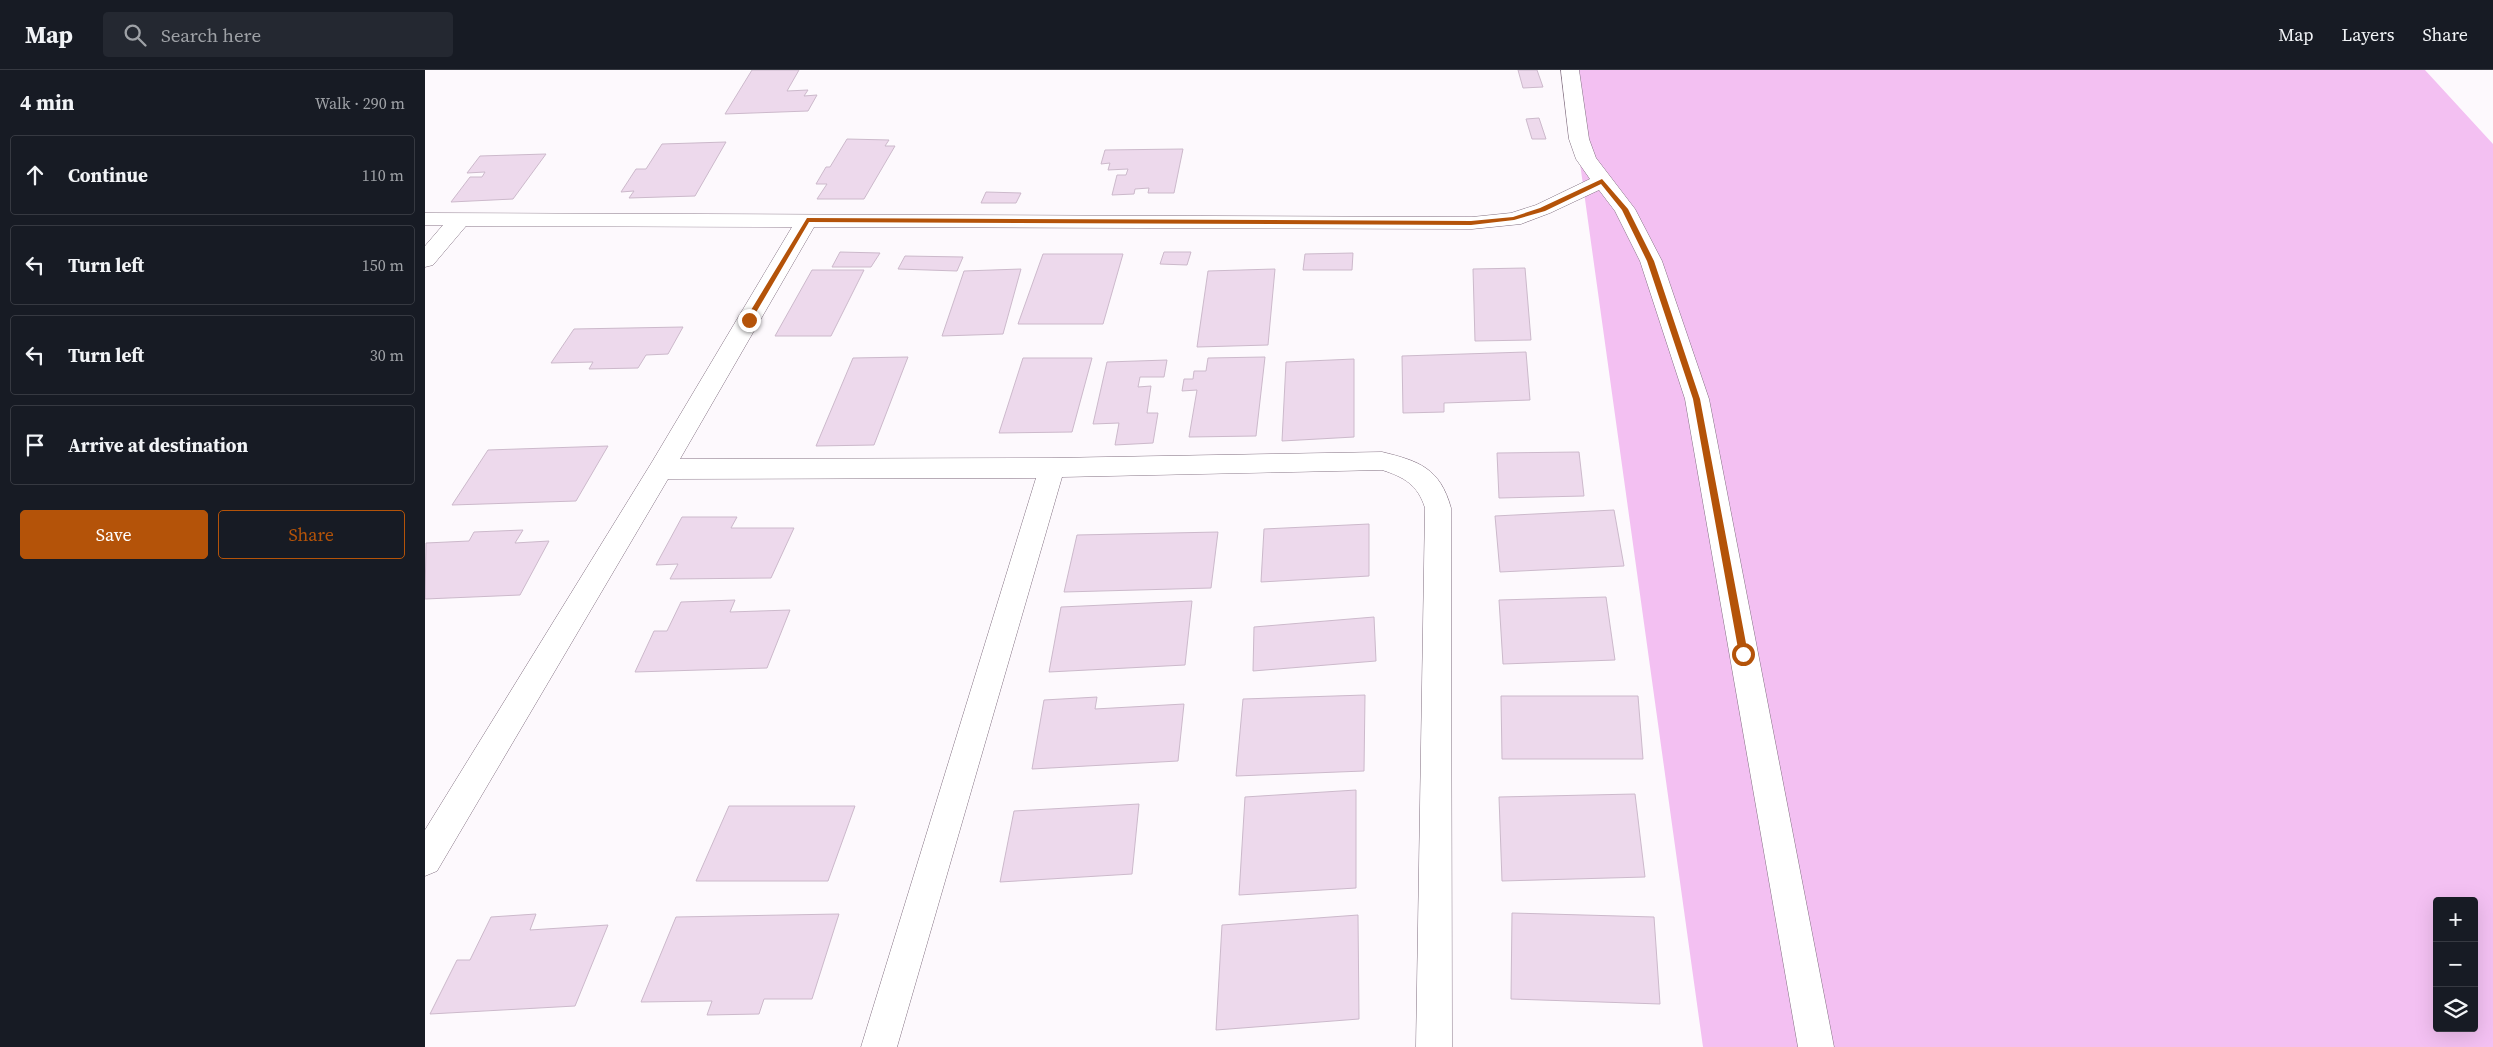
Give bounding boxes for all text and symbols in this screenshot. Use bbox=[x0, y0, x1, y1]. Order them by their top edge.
search box bbox=[103, 12, 453, 57]
text: Map bbox=[25, 18, 73, 51]
icon: search bbox=[121, 21, 149, 49]
text: Search here bbox=[161, 22, 261, 48]
text: Map bbox=[2278, 22, 2313, 47]
text: Layers bbox=[2341, 22, 2394, 47]
text: Share bbox=[2422, 22, 2468, 47]
text: 4 min bbox=[20, 88, 75, 117]
text: Walk · 290 m bbox=[315, 92, 405, 114]
icon: ahead bbox=[21, 161, 49, 189]
text: Continue bbox=[68, 162, 148, 188]
text: 110 m bbox=[362, 164, 404, 186]
icon: left bbox=[21, 251, 49, 279]
text: Turn left bbox=[68, 252, 144, 278]
text: 150 m bbox=[362, 254, 404, 276]
route end bbox=[738, 309, 761, 332]
icon: left bbox=[21, 341, 49, 369]
text: Turn left bbox=[68, 342, 144, 368]
text: 30 m bbox=[370, 344, 404, 366]
icon: arrive bbox=[21, 431, 49, 459]
text: Arrive at destination bbox=[68, 432, 248, 458]
button: Save bbox=[20, 510, 208, 559]
button: Share bbox=[218, 510, 405, 559]
route start bbox=[1732, 643, 1755, 666]
map controls bbox=[2433, 897, 2478, 1032]
button: + bbox=[2433, 897, 2478, 942]
button: − bbox=[2433, 942, 2478, 987]
button: layers bbox=[2433, 987, 2478, 1032]

